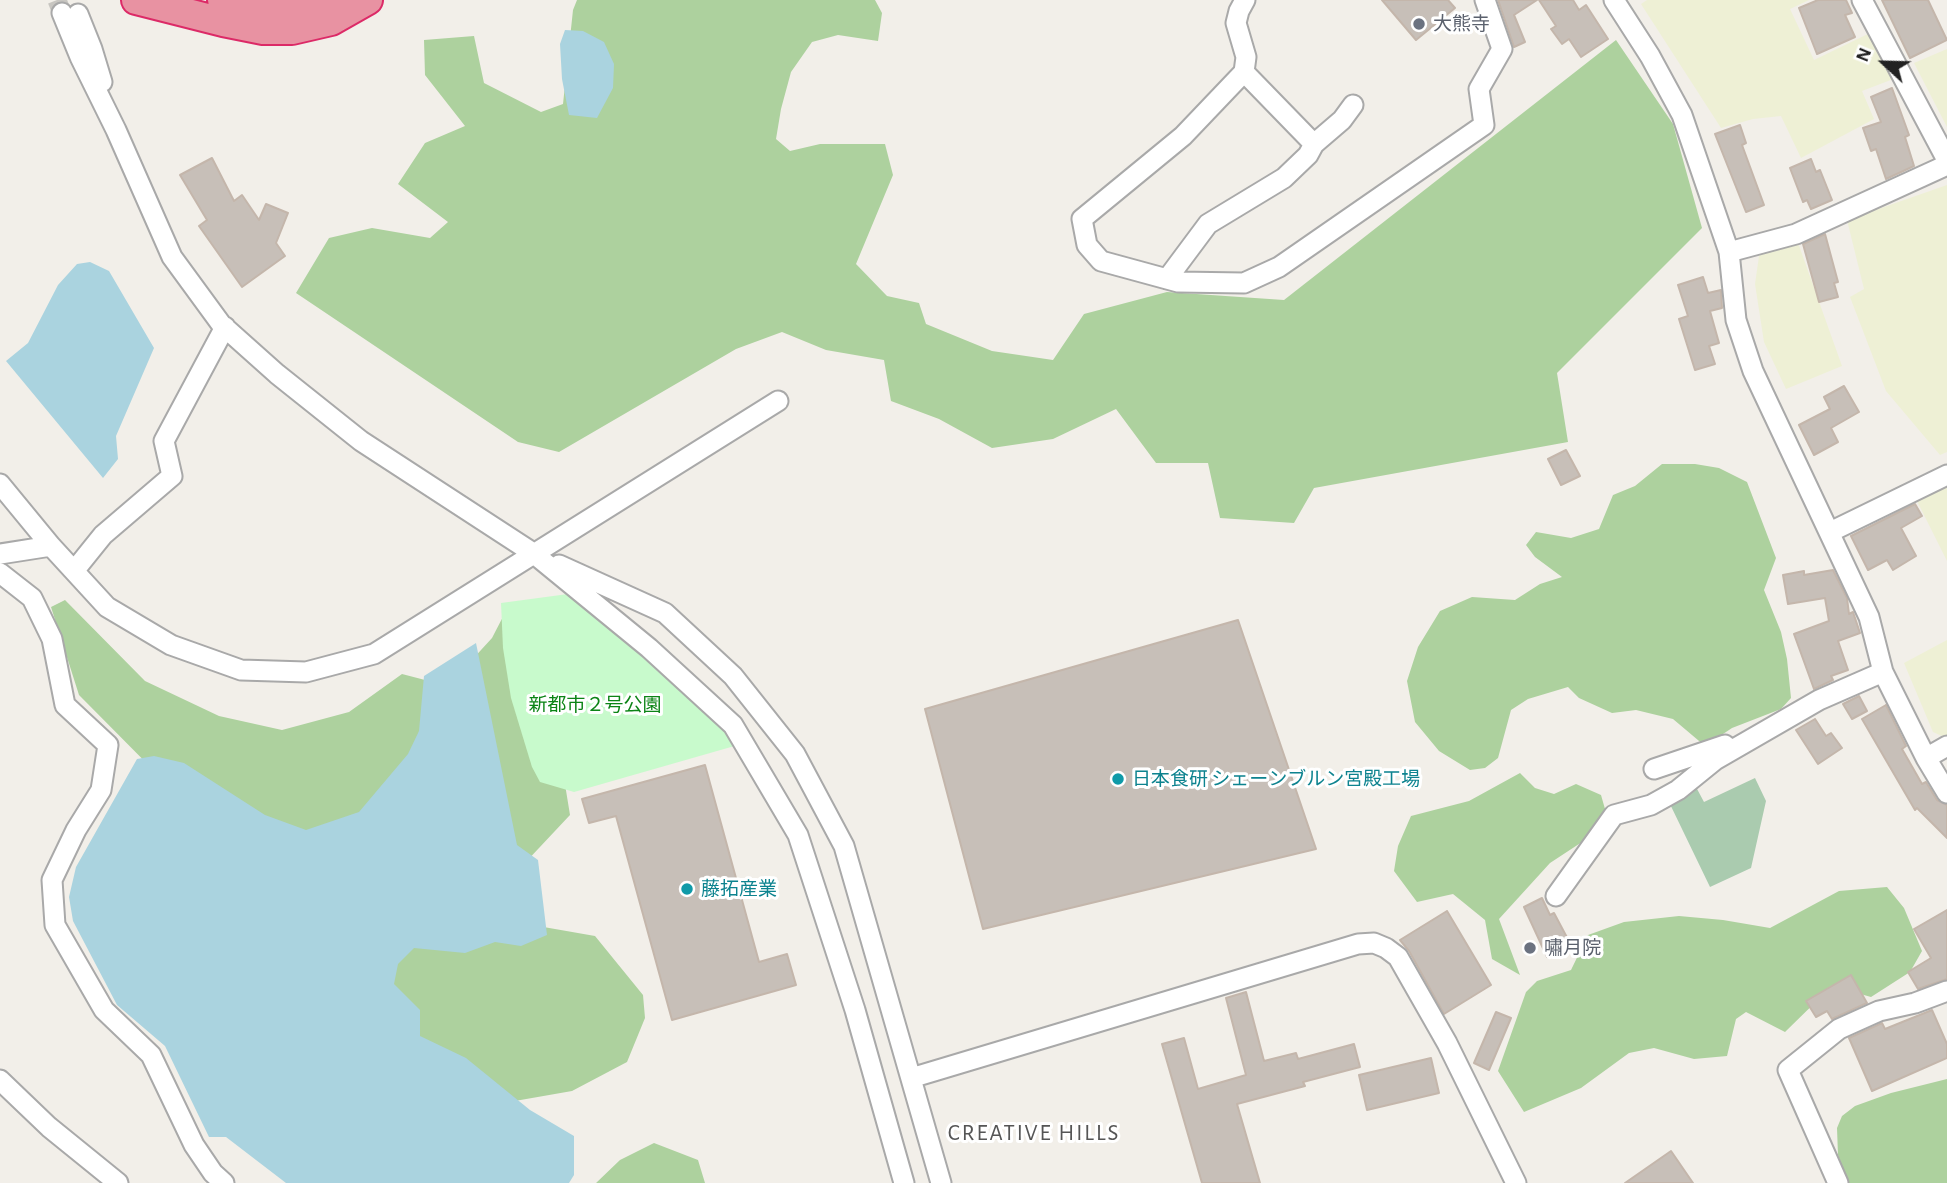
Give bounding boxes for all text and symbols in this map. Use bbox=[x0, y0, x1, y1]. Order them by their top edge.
place label: 大熊寺 bbox=[1433, 13, 1490, 35]
marker: 大熊寺 bbox=[1411, 16, 1427, 32]
north arrow bbox=[1849, 28, 1919, 98]
text: N bbox=[1853, 45, 1875, 65]
park label: 新都市２号公園 bbox=[529, 694, 661, 716]
place label: 日本食研 シェーンブルン宮殿工場 bbox=[1132, 768, 1420, 790]
marker: 日本食研 シェーンブルン宮殿工場 bbox=[1110, 771, 1126, 787]
place label: 藤拓産業 bbox=[701, 878, 777, 900]
marker: 藤拓産業 bbox=[679, 881, 695, 897]
place label: 嘯月院 bbox=[1544, 937, 1601, 959]
marker: 嘯月院 bbox=[1522, 940, 1538, 956]
district label: CREATIVE HILLS bbox=[949, 1119, 1119, 1147]

